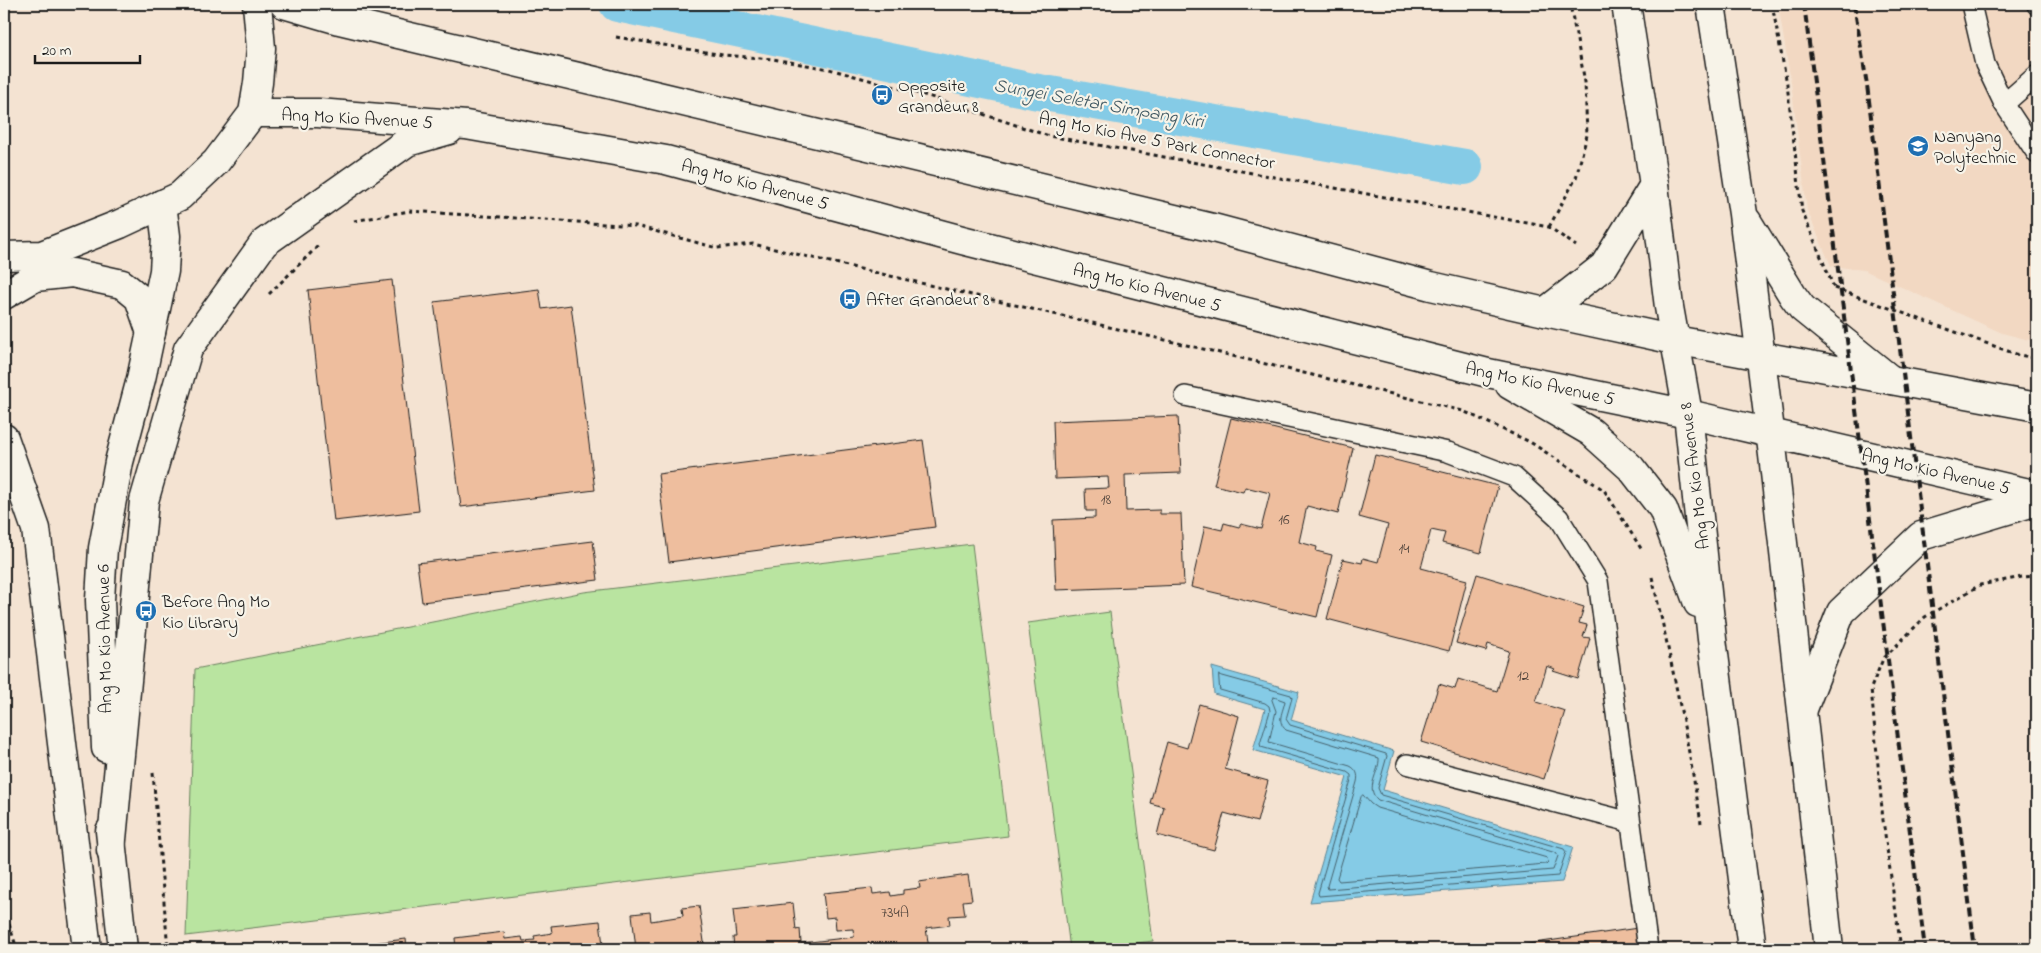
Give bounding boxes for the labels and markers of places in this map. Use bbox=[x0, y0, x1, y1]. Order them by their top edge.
place label: Opposite Grandeur 8 bbox=[898, 74, 979, 121]
bus stop icon: Opposite Grandeur 8 bbox=[870, 83, 894, 107]
place label: Nanyang Polytechnic bbox=[1934, 125, 2016, 172]
school or university icon: Nanyang Polytechnic bbox=[1906, 134, 1930, 158]
bus stop icon: After Grandeur 8 bbox=[838, 287, 862, 311]
place label: After Grandeur 8 bbox=[866, 288, 990, 314]
place label: Before Ang Mo Kio Library bbox=[161, 590, 270, 637]
bus stop icon: Before Ang Mo Kio Library bbox=[134, 599, 158, 623]

